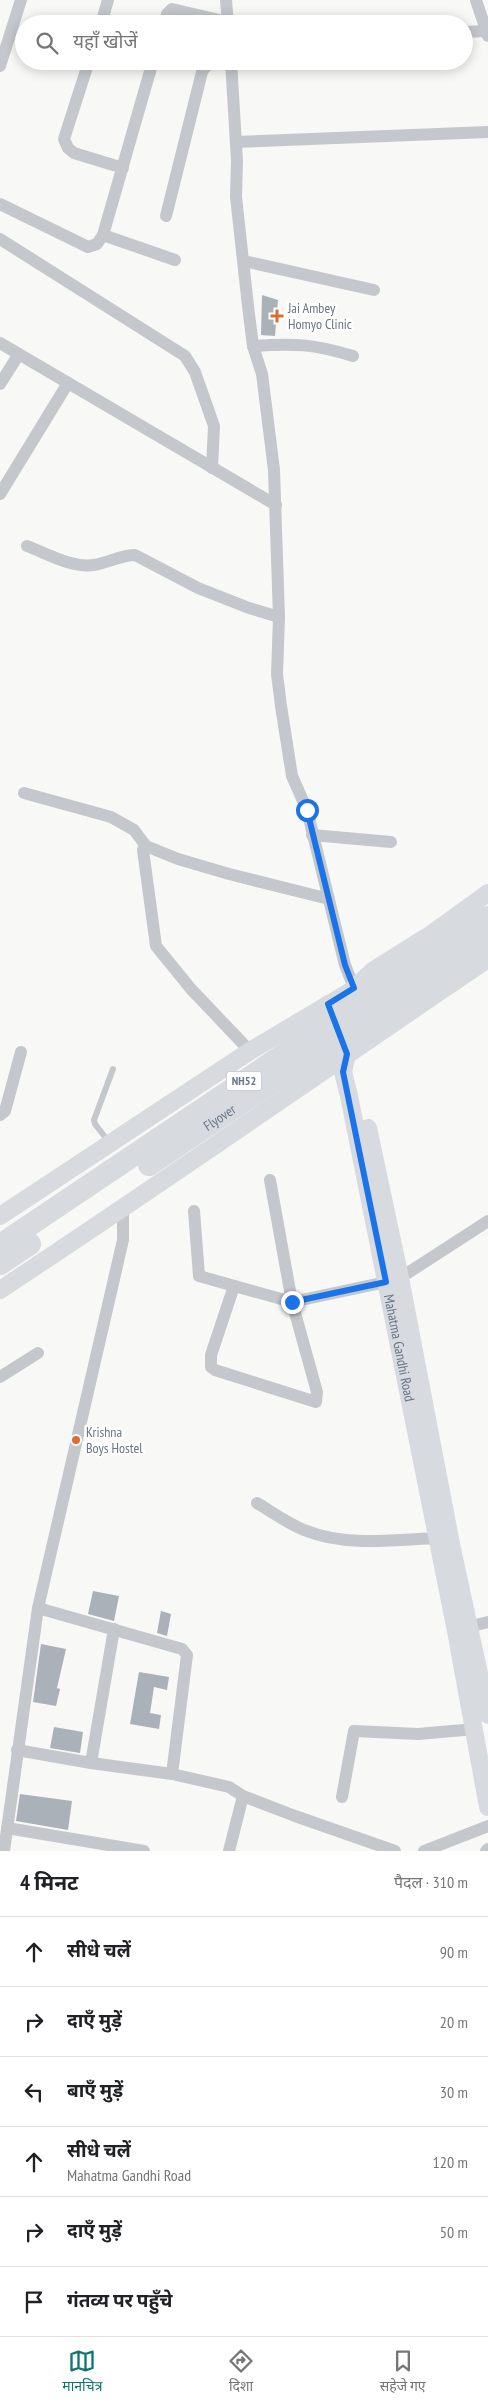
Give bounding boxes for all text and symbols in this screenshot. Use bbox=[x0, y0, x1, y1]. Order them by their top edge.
search box bbox=[15, 15, 473, 70]
icon: search bbox=[33, 29, 61, 57]
text: यहाँ खोजें bbox=[73, 29, 138, 53]
place label: Jai Ambey Homyo Clinic bbox=[287, 299, 352, 333]
marker: Jai Ambey Homyo Clinic bbox=[270, 309, 284, 323]
route start bbox=[296, 799, 319, 822]
road number: NH52 bbox=[226, 1072, 262, 1090]
street label: Flyover bbox=[200, 1100, 239, 1135]
route end bbox=[281, 1291, 304, 1314]
street label: Mahatma Gandhi Road bbox=[380, 1293, 419, 1403]
place label: Krishna Boys Hostel bbox=[86, 1423, 143, 1457]
marker: Krishna Boys Hostel bbox=[70, 1434, 82, 1446]
text: 4 मिनट bbox=[20, 1869, 78, 1896]
text: पैदल · 310 m bbox=[394, 1872, 468, 1892]
icon: ahead bbox=[20, 1938, 48, 1966]
text: सीधे चलें bbox=[67, 1938, 131, 1962]
text: 90 m bbox=[440, 1942, 468, 1962]
icon: right bbox=[20, 2008, 48, 2036]
text: दाएँ मुड़ें bbox=[67, 2008, 122, 2032]
text: 20 m bbox=[440, 2012, 468, 2032]
icon: left bbox=[20, 2078, 48, 2106]
text: बाएँ मुड़ें bbox=[67, 2078, 123, 2102]
text: 30 m bbox=[440, 2082, 468, 2102]
text: सीधे चलें bbox=[67, 2138, 131, 2162]
icon: ahead bbox=[20, 2148, 48, 2176]
text: 120 m bbox=[433, 2152, 468, 2172]
text: Mahatma Gandhi Road bbox=[67, 2165, 191, 2185]
icon: right bbox=[20, 2218, 48, 2246]
text: दाएँ मुड़ें bbox=[67, 2218, 122, 2242]
text: 50 m bbox=[440, 2222, 468, 2242]
icon: arrive bbox=[20, 2288, 48, 2316]
text: गंतव्य पर पहुँचे bbox=[67, 2288, 172, 2312]
tab: मानचित्र bbox=[62, 2347, 102, 2397]
tab: दिशा bbox=[227, 2347, 255, 2397]
tab: सहेजे गए bbox=[380, 2347, 426, 2397]

